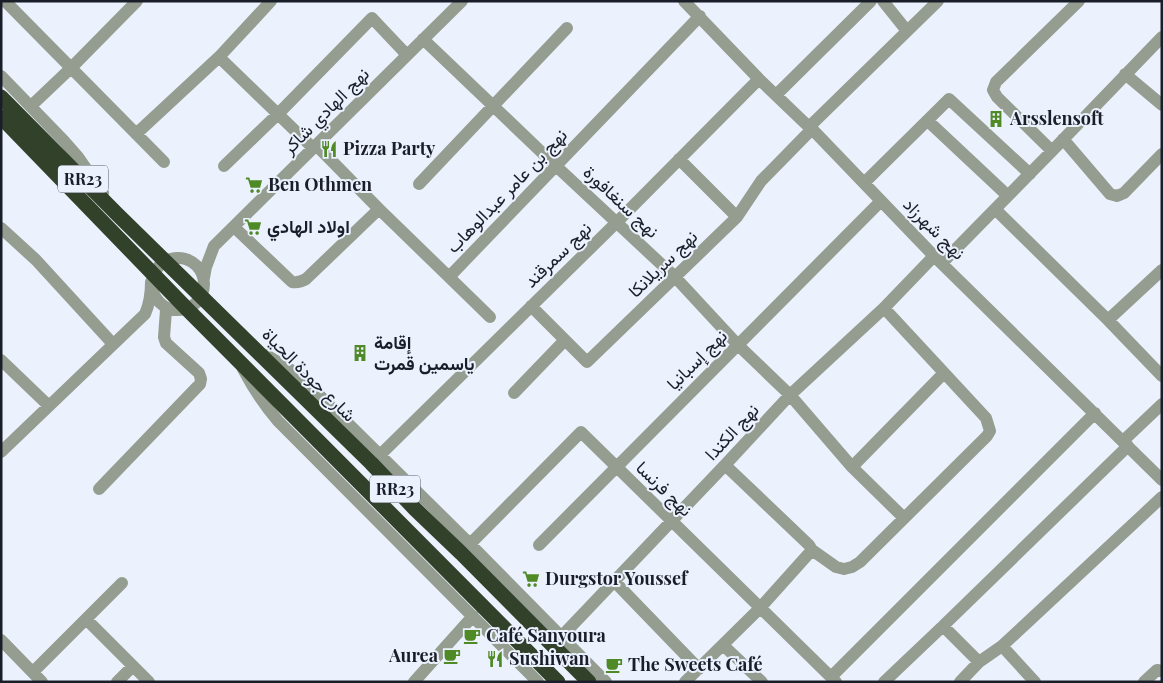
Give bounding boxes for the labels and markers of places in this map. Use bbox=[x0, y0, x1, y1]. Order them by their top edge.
place label: Arsslensoft bbox=[1009, 106, 1104, 130]
building icon: Arsslensoft bbox=[986, 109, 1006, 129]
place label: Pizza Party bbox=[343, 136, 436, 160]
restaurant icon: Pizza Party bbox=[319, 139, 339, 159]
place label: Ben Othmen bbox=[268, 172, 372, 196]
supermarket icon: Ben Othmen bbox=[244, 175, 264, 195]
place label: اولاد الهادي bbox=[267, 214, 350, 242]
supermarket icon: اولاد الهادي bbox=[243, 217, 263, 237]
place label: إقامة ياسمين قمرت bbox=[374, 330, 475, 375]
building icon: إقامة ياسمين قمرت bbox=[350, 343, 370, 363]
place label: Durgstor Youssef bbox=[545, 566, 689, 590]
supermarket icon: Durgstor Youssef bbox=[521, 569, 541, 589]
place label: Café Sanyoura bbox=[486, 623, 607, 647]
cafe icon: Café Sanyoura bbox=[462, 626, 482, 646]
place label: Aurea bbox=[388, 643, 439, 667]
cafe icon: Aurea bbox=[442, 646, 462, 666]
place label: Sushiwan bbox=[509, 646, 590, 670]
restaurant icon: Sushiwan bbox=[485, 649, 505, 669]
place label: The Sweets Café bbox=[628, 652, 763, 676]
cafe icon: The Sweets Café bbox=[604, 655, 624, 675]

